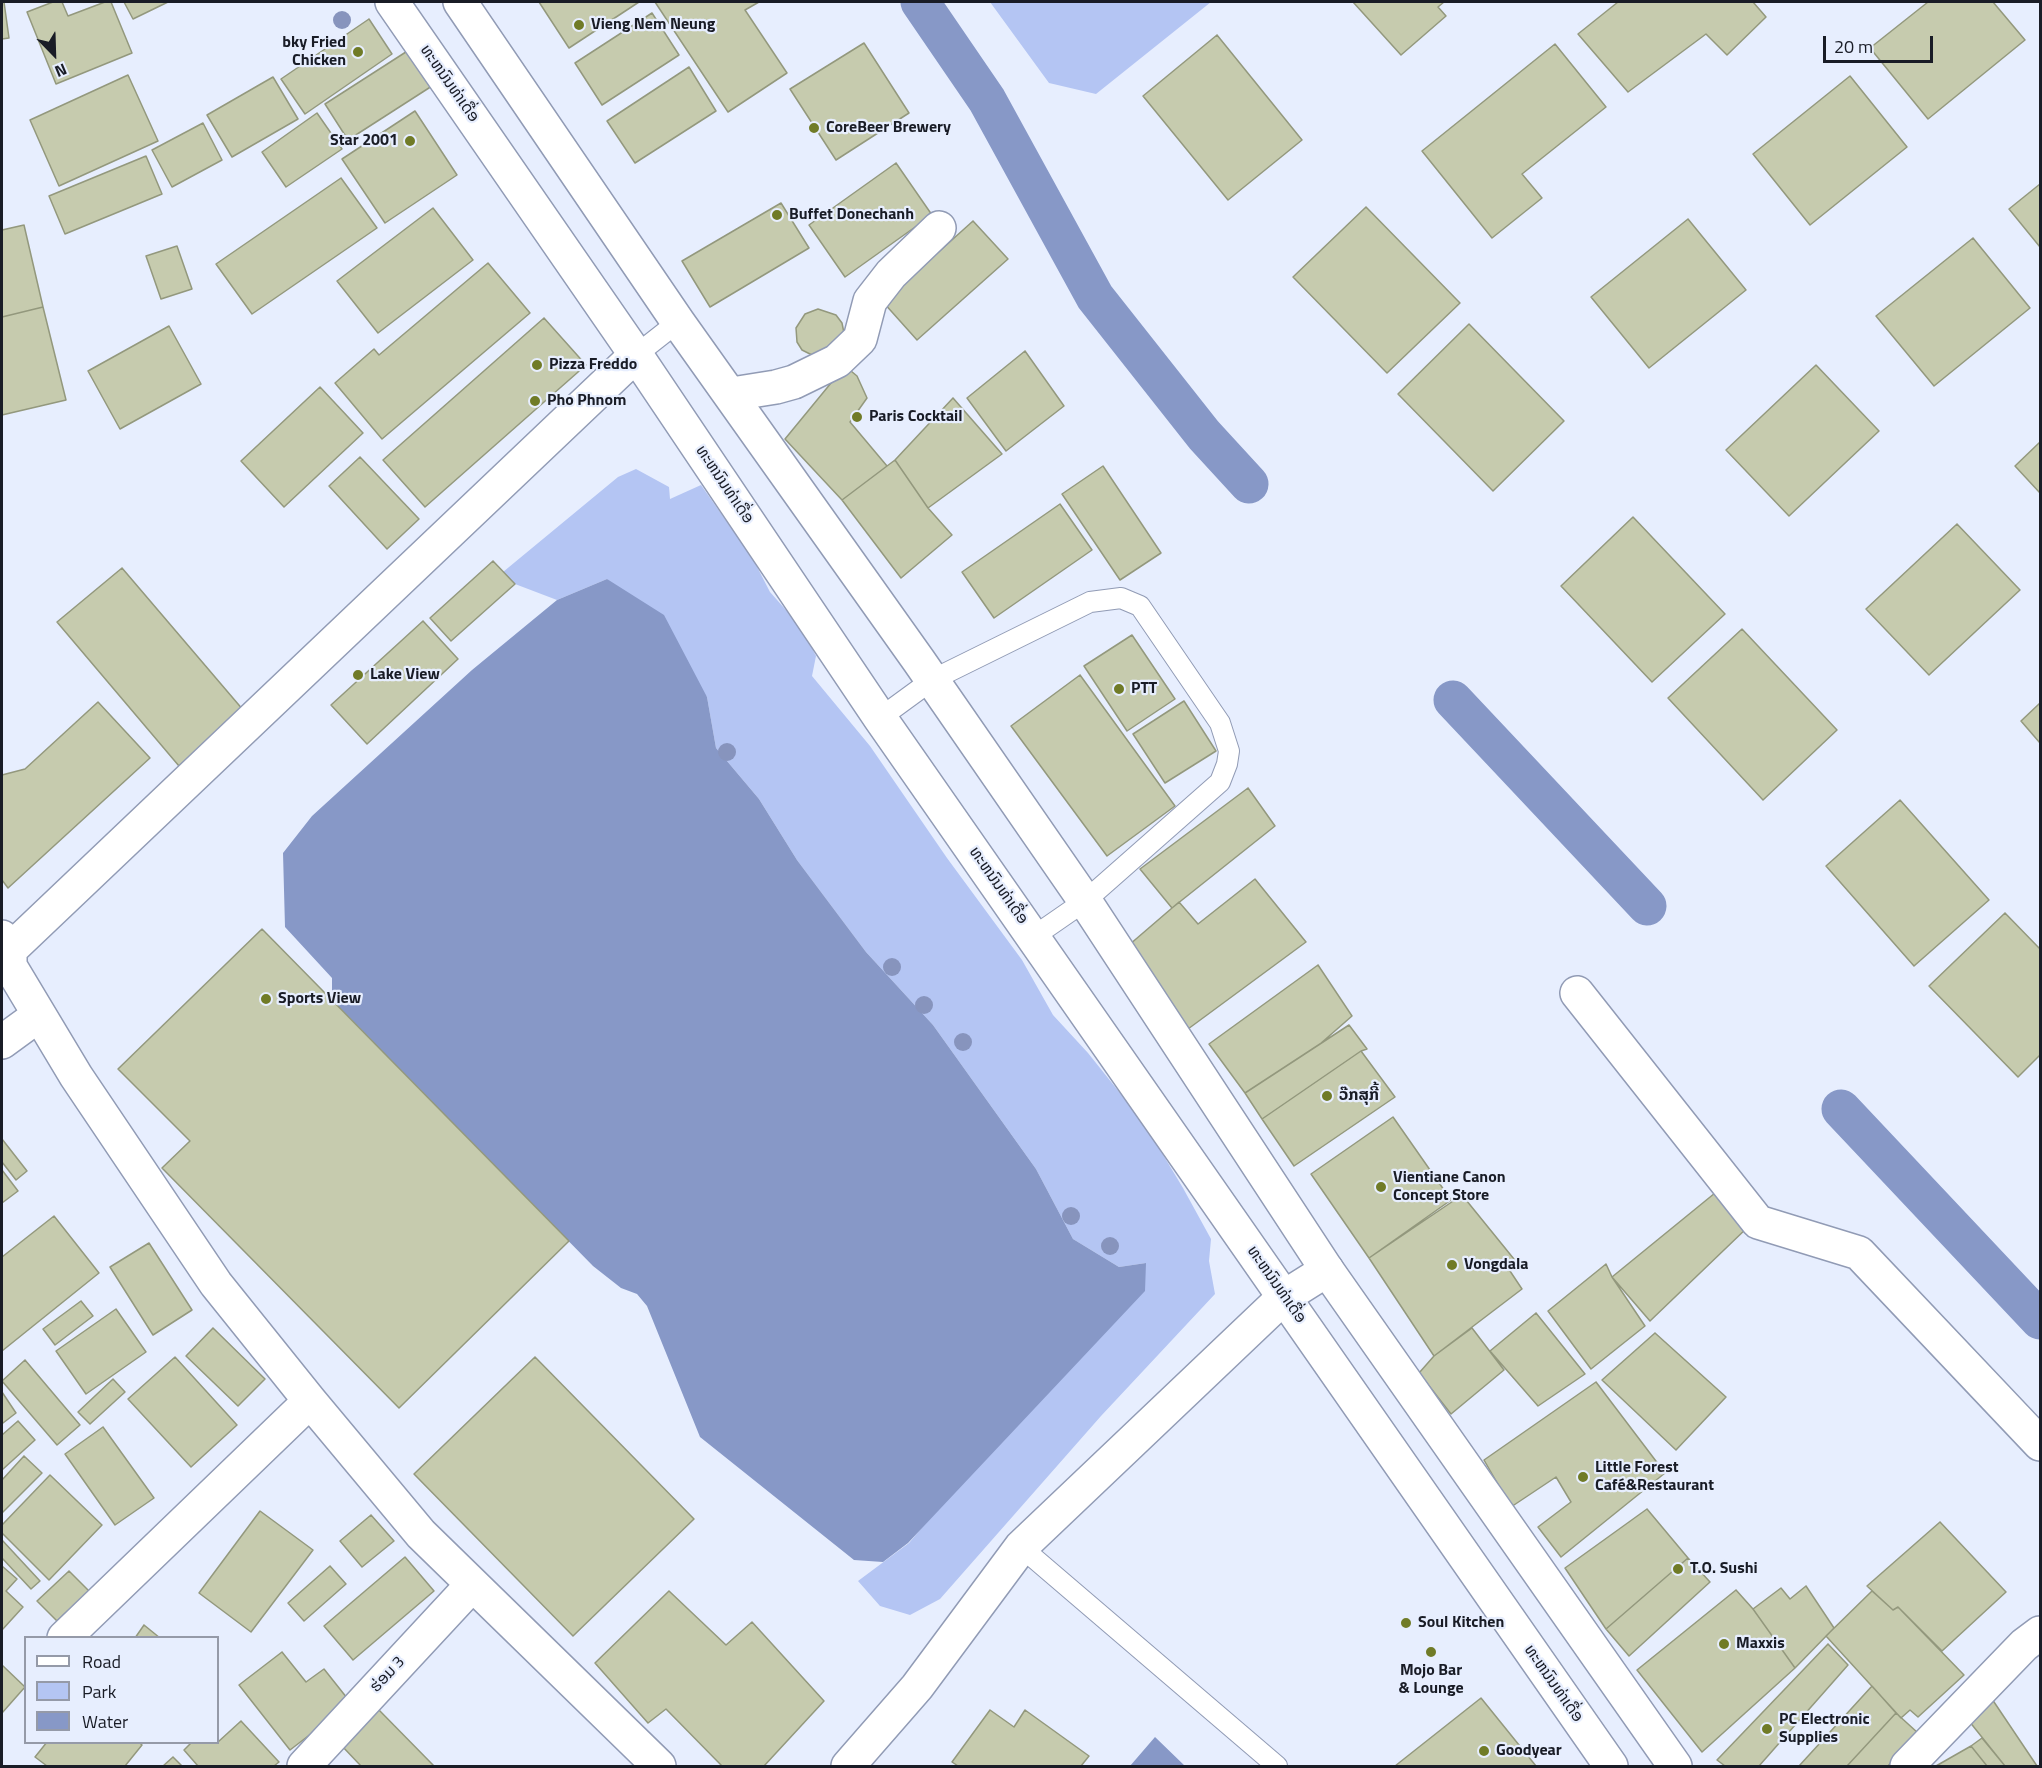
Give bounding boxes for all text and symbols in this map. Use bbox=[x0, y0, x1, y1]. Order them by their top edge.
place label: Vieng Nem Neung bbox=[591, 15, 715, 35]
marker: Vieng Nem Neung bbox=[572, 18, 586, 32]
north arrow bbox=[24, 24, 84, 84]
scale bar bbox=[1826, 24, 1936, 62]
place label: bky Fried Chicken bbox=[282, 33, 346, 71]
text: 20 m bbox=[1834, 33, 1873, 60]
street label: ທະຫນົນທ່າເດື່ອ bbox=[415, 42, 483, 126]
marker: bky Fried Chicken bbox=[351, 45, 365, 59]
text: N bbox=[51, 57, 71, 84]
place label: CoreBeer Brewery bbox=[826, 118, 951, 138]
marker: CoreBeer Brewery bbox=[807, 121, 821, 135]
place label: Star 2001 bbox=[330, 131, 398, 151]
marker: Star 2001 bbox=[403, 134, 417, 148]
place label: Buffet Donechanh bbox=[789, 205, 914, 225]
marker: Buffet Donechanh bbox=[770, 208, 784, 222]
place label: Pizza Freddo bbox=[549, 355, 637, 375]
marker: Pizza Freddo bbox=[530, 358, 544, 372]
place label: Pho Phnom bbox=[547, 391, 626, 411]
marker: Pho Phnom bbox=[528, 394, 542, 408]
place label: Paris Cocktail bbox=[869, 407, 963, 427]
marker: Paris Cocktail bbox=[850, 410, 864, 424]
street label: ທະຫນົນທ່າເດື່ອ bbox=[691, 442, 757, 528]
place label: Lake View bbox=[370, 665, 440, 685]
marker: Lake View bbox=[351, 668, 365, 682]
place label: PTT bbox=[1131, 679, 1157, 699]
marker: PTT bbox=[1112, 682, 1126, 696]
street label: ທະຫນົນທ່າເດື່ອ bbox=[964, 844, 1032, 928]
place label: Sports View bbox=[278, 989, 361, 1009]
marker: Sports View bbox=[259, 992, 273, 1006]
place label: ວ໊ກສຸກີ້ bbox=[1339, 1086, 1379, 1106]
marker: ວ໊ກສຸກີ້ bbox=[1320, 1089, 1334, 1103]
place label: Vientiane Canon Concept Store bbox=[1393, 1168, 1506, 1206]
marker: Vientiane Canon Concept Store bbox=[1374, 1180, 1388, 1194]
street label: ທະຫນົນທ່າເດື່ອ bbox=[1242, 1243, 1310, 1327]
place label: Vongdala bbox=[1464, 1255, 1529, 1275]
marker: Vongdala bbox=[1445, 1258, 1459, 1272]
place label: Little Forest Café&Restaurant bbox=[1595, 1458, 1714, 1496]
marker: Little Forest Café&Restaurant bbox=[1576, 1470, 1590, 1484]
place label: T.O. Sushi bbox=[1690, 1559, 1758, 1579]
marker: T.O. Sushi bbox=[1671, 1562, 1685, 1576]
place label: Soul Kitchen bbox=[1418, 1613, 1504, 1633]
marker: Soul Kitchen bbox=[1399, 1616, 1413, 1630]
place label: Maxxis bbox=[1736, 1634, 1785, 1654]
legend bbox=[24, 1636, 219, 1744]
marker: Maxxis bbox=[1717, 1637, 1731, 1651]
street label: ທະຫນົນທ່າເດື່ອ bbox=[1519, 1642, 1587, 1726]
marker: Mojo Bar & Lounge bbox=[1424, 1645, 1438, 1659]
text: Road bbox=[82, 1648, 121, 1675]
street label: ຮ່ອມ 3 bbox=[367, 1653, 409, 1697]
place label: Mojo Bar & Lounge bbox=[1398, 1661, 1464, 1699]
text: Park bbox=[82, 1678, 116, 1705]
text: Water bbox=[82, 1708, 128, 1735]
place label: PC Electronic Supplies bbox=[1779, 1710, 1870, 1748]
marker: PC Electronic Supplies bbox=[1760, 1722, 1774, 1736]
place label: Goodyear bbox=[1496, 1741, 1562, 1761]
marker: Goodyear bbox=[1477, 1744, 1491, 1758]

